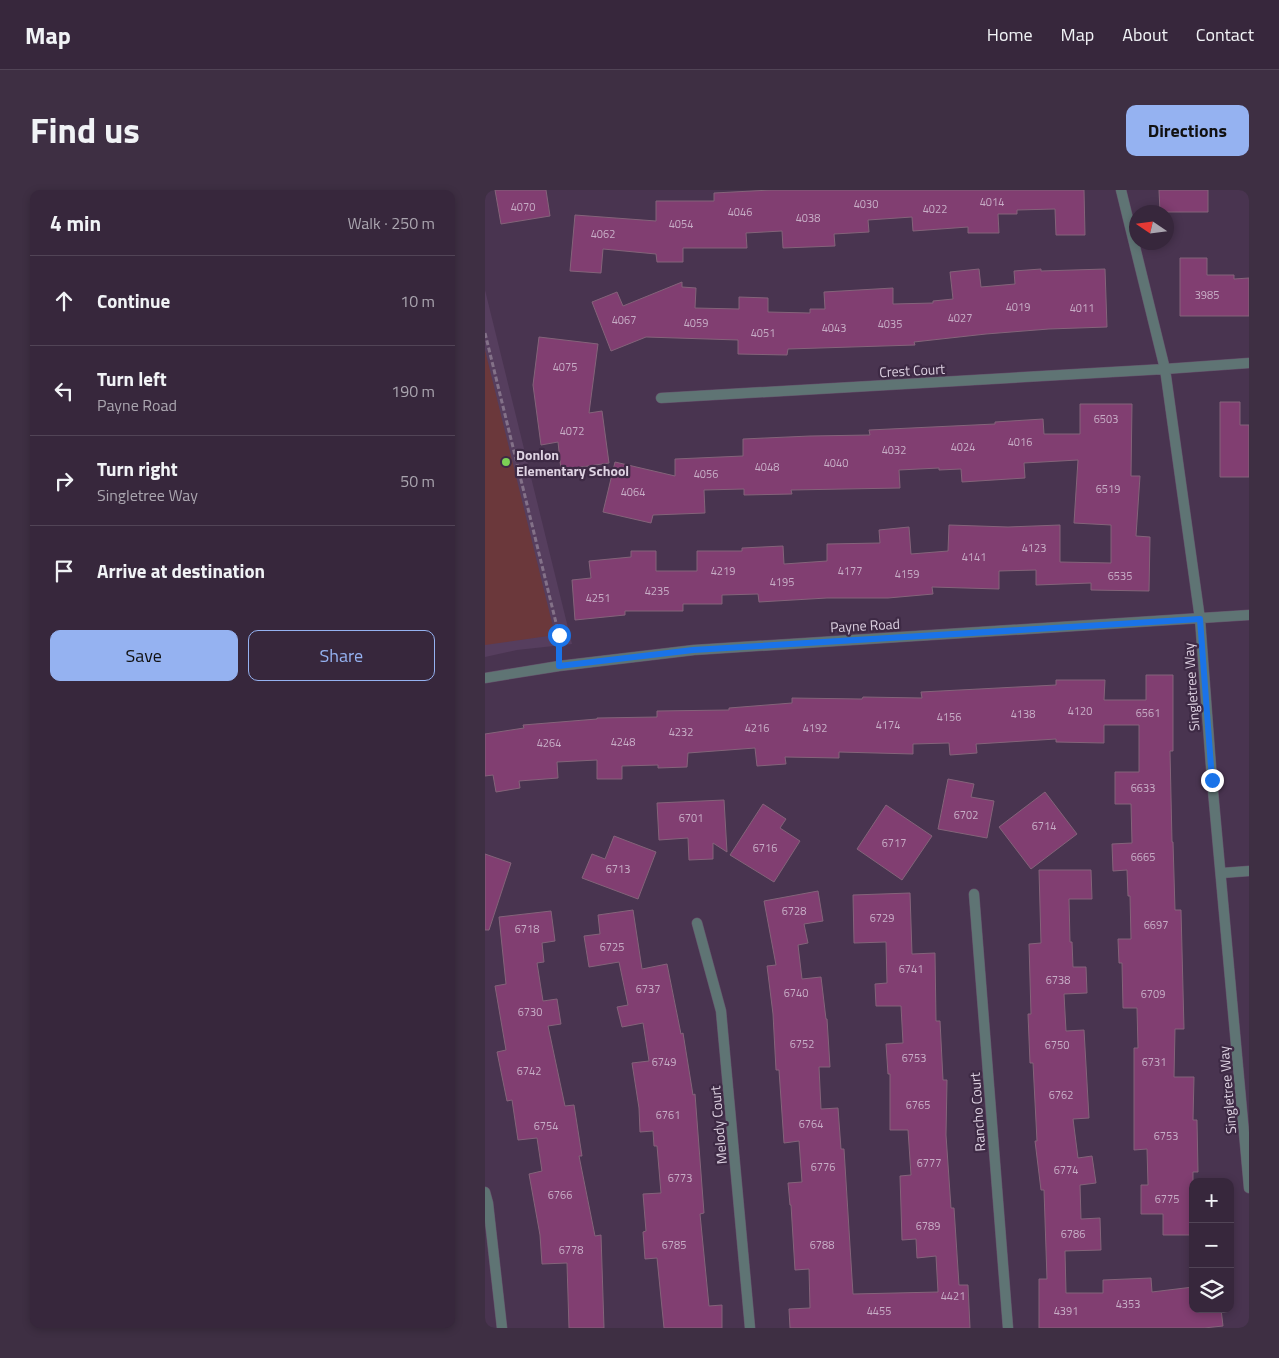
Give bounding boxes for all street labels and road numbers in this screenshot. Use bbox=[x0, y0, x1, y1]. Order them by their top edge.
street label: Crest Court bbox=[879, 358, 946, 382]
street label: Payne Road bbox=[830, 613, 900, 637]
street label: Singletree Way bbox=[1177, 642, 1205, 732]
street label: Singletree Way bbox=[1213, 1045, 1241, 1135]
street label: Rancho Court bbox=[964, 1072, 990, 1152]
street label: Melody Court bbox=[704, 1085, 732, 1165]

